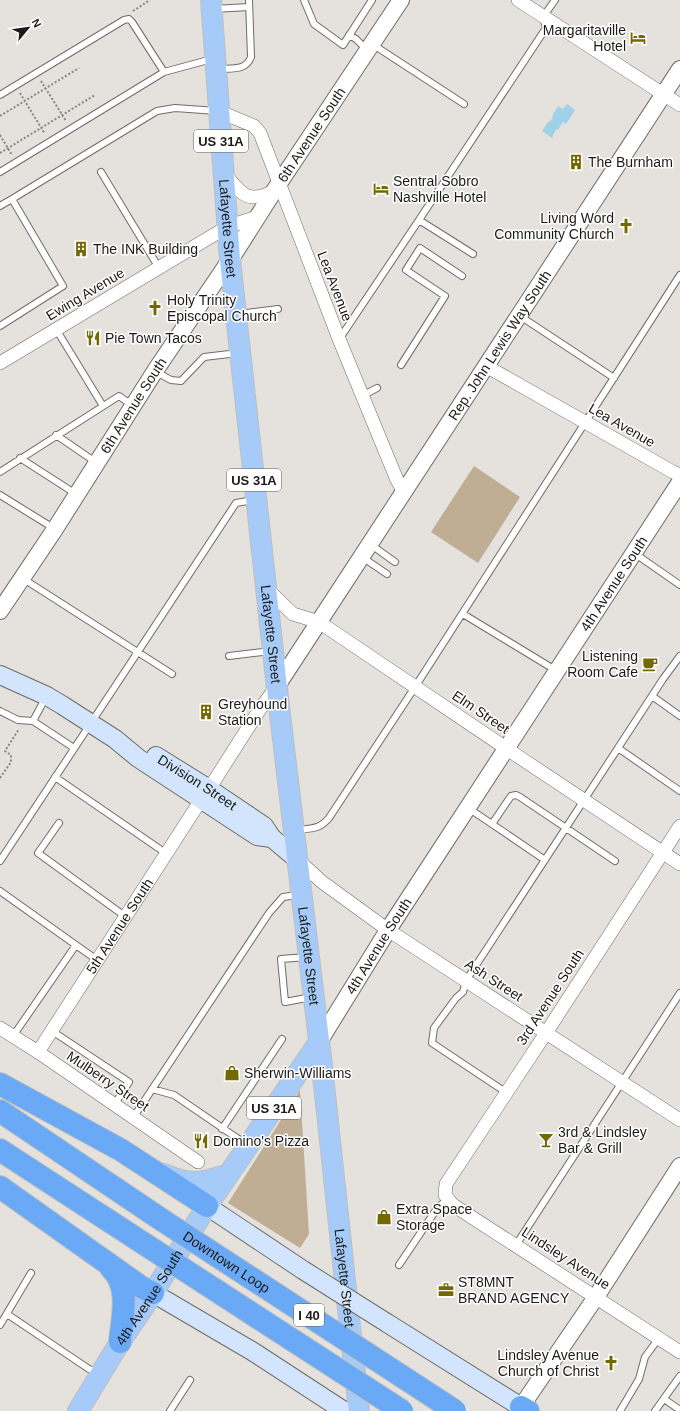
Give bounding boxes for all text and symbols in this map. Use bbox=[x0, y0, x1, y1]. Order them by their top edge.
north arrow bbox=[8, 8, 48, 48]
text: N bbox=[30, 17, 44, 30]
place label: Margaritaville Hotel bbox=[543, 22, 626, 54]
hotel icon: Margaritaville Hotel bbox=[629, 29, 647, 47]
street label: 6th Avenue South bbox=[274, 84, 349, 185]
road number: US 31A bbox=[194, 130, 248, 152]
building icon: The Burnham bbox=[567, 153, 585, 171]
place label: The Burnham bbox=[588, 154, 673, 170]
place label: Sentral Sobro Nashville Hotel bbox=[393, 173, 486, 205]
street label: Lafayette Street bbox=[216, 178, 240, 279]
hotel icon: Sentral Sobro Nashville Hotel bbox=[372, 180, 390, 198]
place label: Living Word Community Church bbox=[494, 210, 614, 242]
church icon: Living Word Community Church bbox=[617, 217, 635, 235]
building icon: The INK Building bbox=[72, 240, 90, 258]
place label: The INK Building bbox=[93, 241, 198, 257]
street label: Lea Avenue bbox=[314, 249, 356, 323]
street label: Ewing Avenue bbox=[43, 264, 127, 324]
street label: Rep. John Lewis Way South bbox=[445, 267, 554, 423]
place label: Holy Trinity Episcopal Church bbox=[167, 292, 277, 324]
church icon: Holy Trinity Episcopal Church bbox=[146, 299, 164, 317]
restaurant icon: Pie Town Tacos bbox=[84, 329, 102, 347]
place label: Pie Town Tacos bbox=[105, 330, 202, 346]
street label: 6th Avenue South bbox=[97, 355, 170, 456]
street label: Lea Avenue bbox=[586, 400, 658, 450]
road number: US 31A bbox=[227, 469, 281, 491]
street label: 4th Avenue South bbox=[577, 533, 651, 634]
street label: Lafayette Street bbox=[258, 584, 284, 684]
place label: Listening Room Cafe bbox=[567, 648, 638, 680]
cafe icon: Listening Room Cafe bbox=[641, 655, 659, 673]
street label: Elm Street bbox=[449, 687, 513, 737]
place label: Greyhound Station bbox=[218, 696, 287, 728]
building icon: Greyhound Station bbox=[197, 703, 215, 721]
street label: Division Street bbox=[155, 751, 240, 813]
street label: 5th Avenue South bbox=[83, 875, 156, 977]
street label: 4th Avenue South bbox=[343, 895, 415, 997]
street label: Lafayette Street bbox=[295, 906, 323, 1006]
street label: 3rd Avenue South bbox=[513, 946, 587, 1048]
street label: Ash Street bbox=[462, 955, 526, 1005]
street label: Mulberry Street bbox=[64, 1048, 152, 1114]
shop icon: Sherwin-Williams bbox=[223, 1064, 241, 1082]
place label: Sherwin-Williams bbox=[244, 1065, 351, 1081]
road number: US 31A bbox=[247, 1097, 301, 1119]
place label: 3rd & Lindsley Bar & Grill bbox=[558, 1124, 647, 1156]
bar icon: 3rd & Lindsley Bar & Grill bbox=[537, 1131, 555, 1149]
restaurant icon: Domino's Pizza bbox=[192, 1132, 210, 1150]
place label: Domino's Pizza bbox=[213, 1133, 309, 1149]
place label: Extra Space Storage bbox=[396, 1201, 472, 1233]
shop icon: Extra Space Storage bbox=[375, 1208, 393, 1226]
street label: Lindsley Avenue bbox=[519, 1224, 613, 1293]
street label: Downtown Loop bbox=[180, 1228, 273, 1296]
street label: Lafayette Street bbox=[331, 1228, 358, 1328]
street label: 4th Avenue South bbox=[112, 1247, 186, 1348]
place label: ST8MNT BRAND AGENCY bbox=[458, 1274, 570, 1306]
office icon: ST8MNT BRAND AGENCY bbox=[437, 1281, 455, 1299]
road number: I 40 bbox=[294, 1304, 324, 1326]
place label: Lindsley Avenue Church of Christ bbox=[497, 1347, 599, 1379]
church icon: Lindsley Avenue Church of Christ bbox=[602, 1354, 620, 1372]

